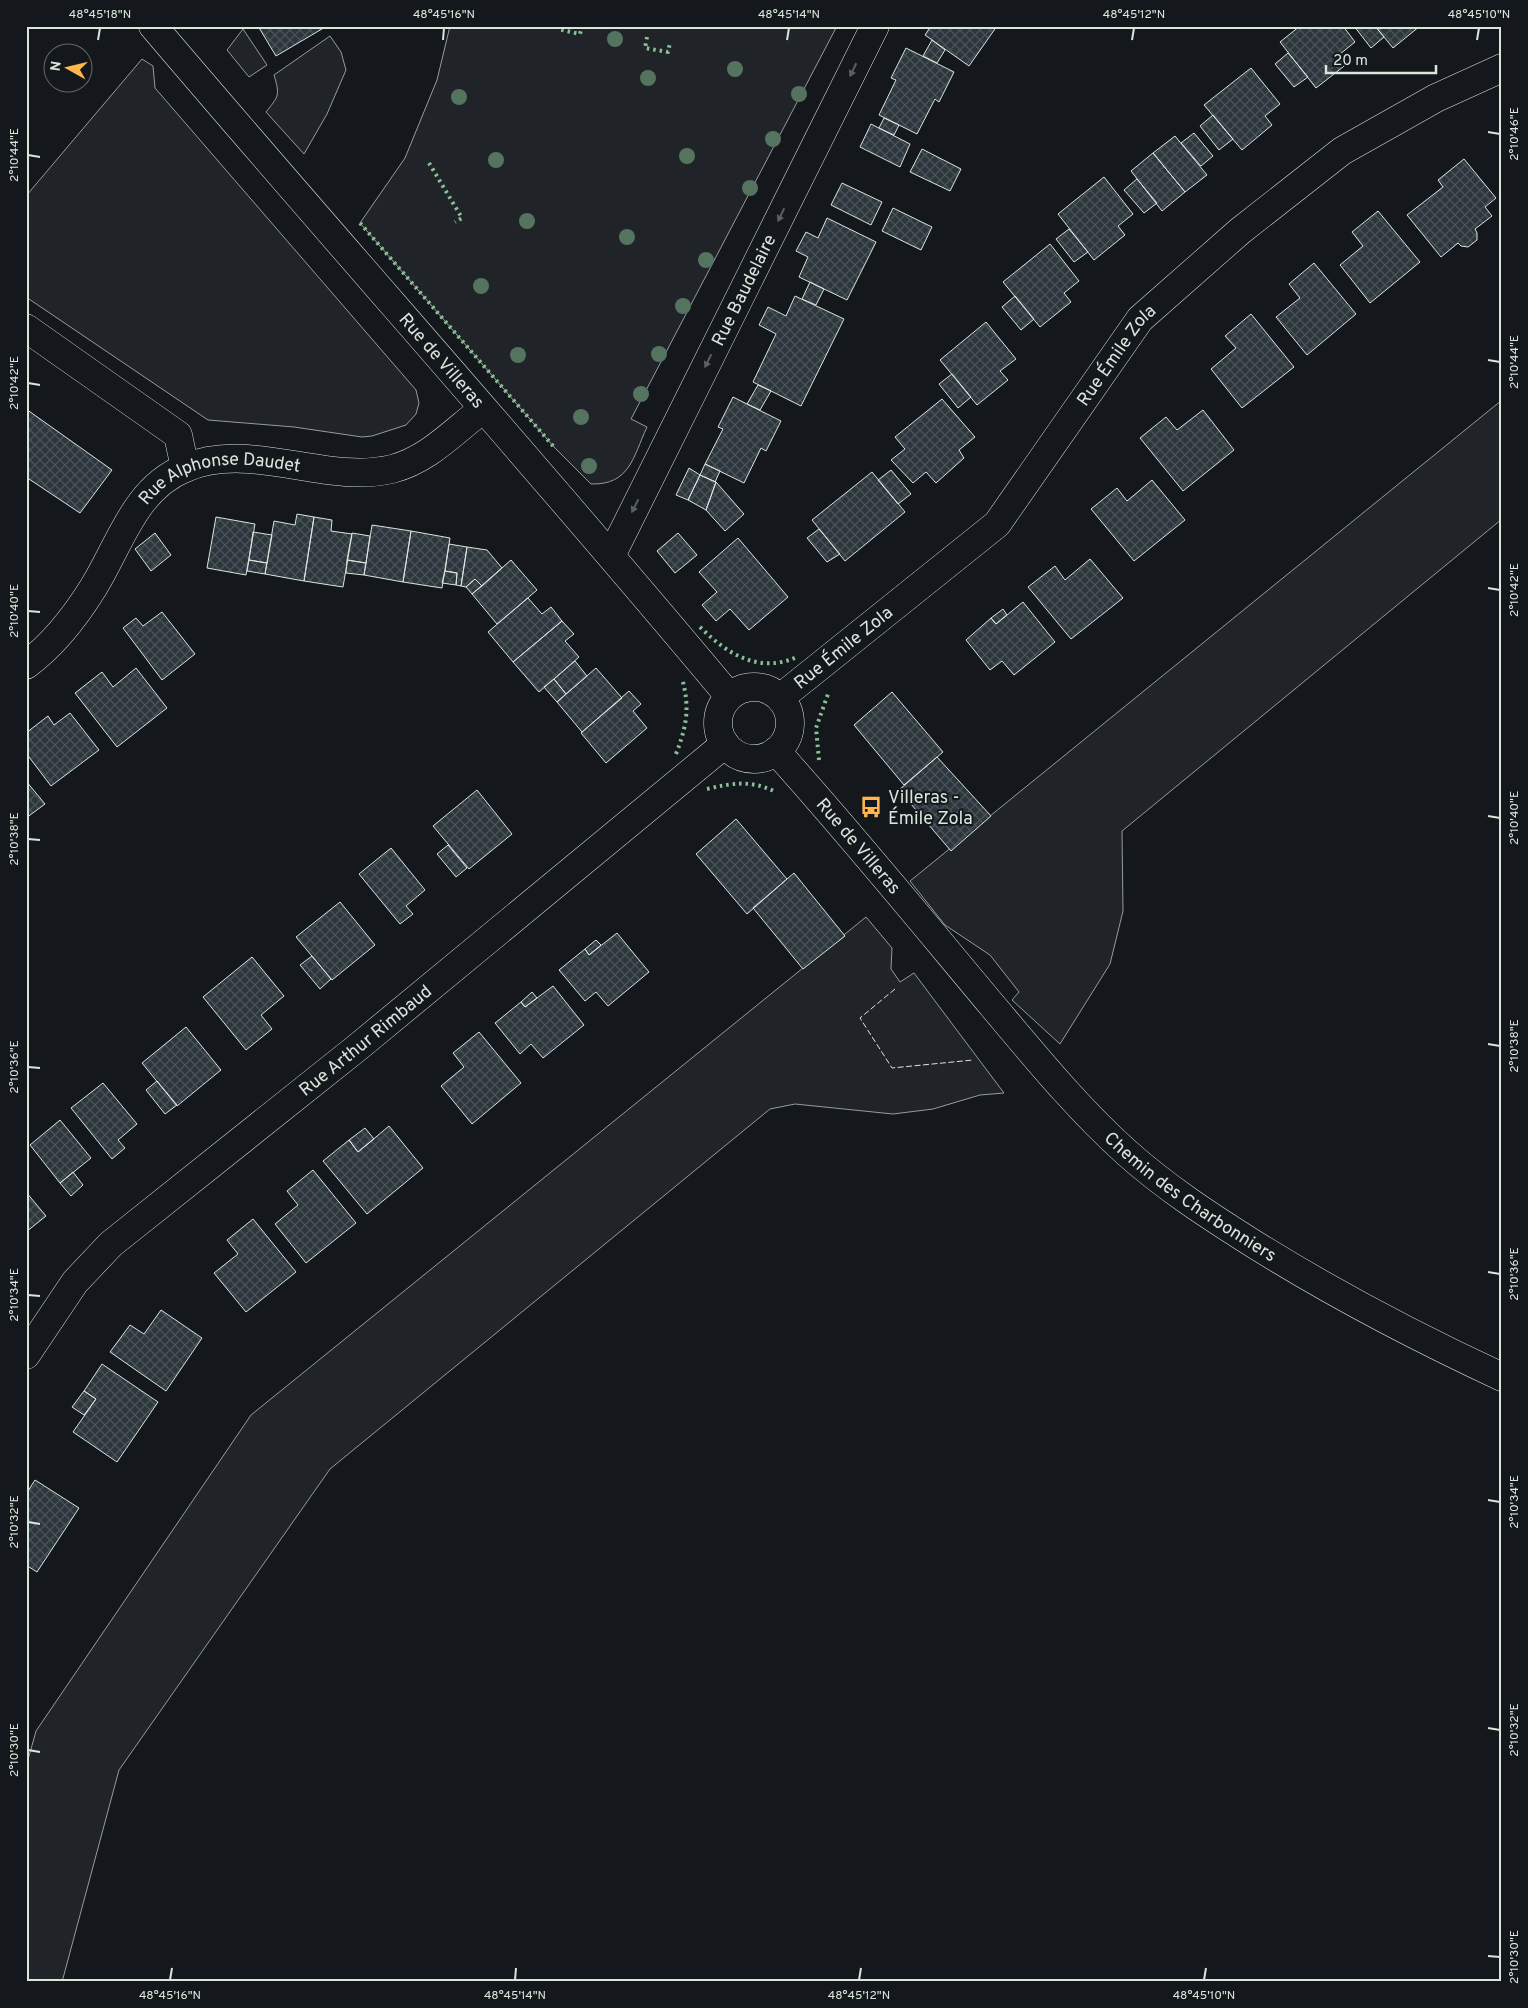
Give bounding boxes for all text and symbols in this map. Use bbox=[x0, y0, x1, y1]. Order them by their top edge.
text: 48°45'18"N bbox=[69, 7, 131, 23]
text: 48°45'16"N bbox=[413, 7, 475, 23]
text: 48°45'14"N bbox=[758, 7, 820, 23]
text: 48°45'12"N bbox=[1103, 7, 1165, 23]
text: 48°45'10"N bbox=[1448, 7, 1510, 23]
north arrow bbox=[42, 42, 92, 92]
scale bar bbox=[1326, 42, 1436, 74]
text: 20 m bbox=[1333, 52, 1368, 71]
text: N bbox=[47, 60, 66, 73]
one-way arrow bbox=[849, 63, 857, 77]
text: 2°10'46"E bbox=[1507, 107, 1523, 161]
text: 2°10'44"E bbox=[7, 128, 23, 182]
one-way arrow bbox=[776, 208, 784, 222]
street label: Rue Baudelaire bbox=[707, 231, 782, 350]
street label: Rue Émile Zola bbox=[1073, 300, 1161, 411]
street label: Rue de Villeras bbox=[393, 309, 489, 414]
text: 2°10'44"E bbox=[1507, 335, 1523, 389]
one-way arrow bbox=[704, 354, 712, 368]
text: 2°10'42"E bbox=[7, 356, 23, 410]
street label: Rue Alphonse Daudet bbox=[134, 449, 302, 510]
one-way arrow bbox=[631, 499, 639, 513]
text: 2°10'42"E bbox=[1507, 563, 1523, 617]
text: 2°10'40"E bbox=[7, 584, 23, 638]
street label: Rue Émile Zola bbox=[790, 602, 898, 695]
place label: Villeras - Émile Zola bbox=[888, 787, 973, 831]
text: 2°10'40"E bbox=[1507, 791, 1523, 845]
street label: Rue de Villeras bbox=[810, 794, 905, 900]
bus stop icon: Villeras - Émile Zola bbox=[858, 794, 884, 820]
text: 2°10'38"E bbox=[7, 812, 23, 866]
street label: Rue Arthur Rimbaud bbox=[295, 981, 437, 1102]
text: 2°10'38"E bbox=[1507, 1019, 1523, 1073]
text: 2°10'36"E bbox=[7, 1040, 23, 1094]
street label: Chemin des Charbonniers bbox=[1099, 1127, 1280, 1268]
text: 2°10'36"E bbox=[1507, 1247, 1523, 1301]
text: 2°10'34"E bbox=[7, 1268, 23, 1322]
text: 2°10'34"E bbox=[1507, 1475, 1523, 1529]
text: 2°10'32"E bbox=[7, 1495, 23, 1549]
text: 2°10'32"E bbox=[1507, 1703, 1523, 1757]
text: 2°10'30"E bbox=[7, 1723, 23, 1777]
text: 2°10'30"E bbox=[1507, 1930, 1523, 1984]
text: 48°45'16"N bbox=[139, 1988, 201, 2004]
text: 48°45'14"N bbox=[484, 1988, 546, 2004]
text: 48°45'12"N bbox=[828, 1988, 890, 2004]
text: 48°45'10"N bbox=[1173, 1988, 1235, 2004]

